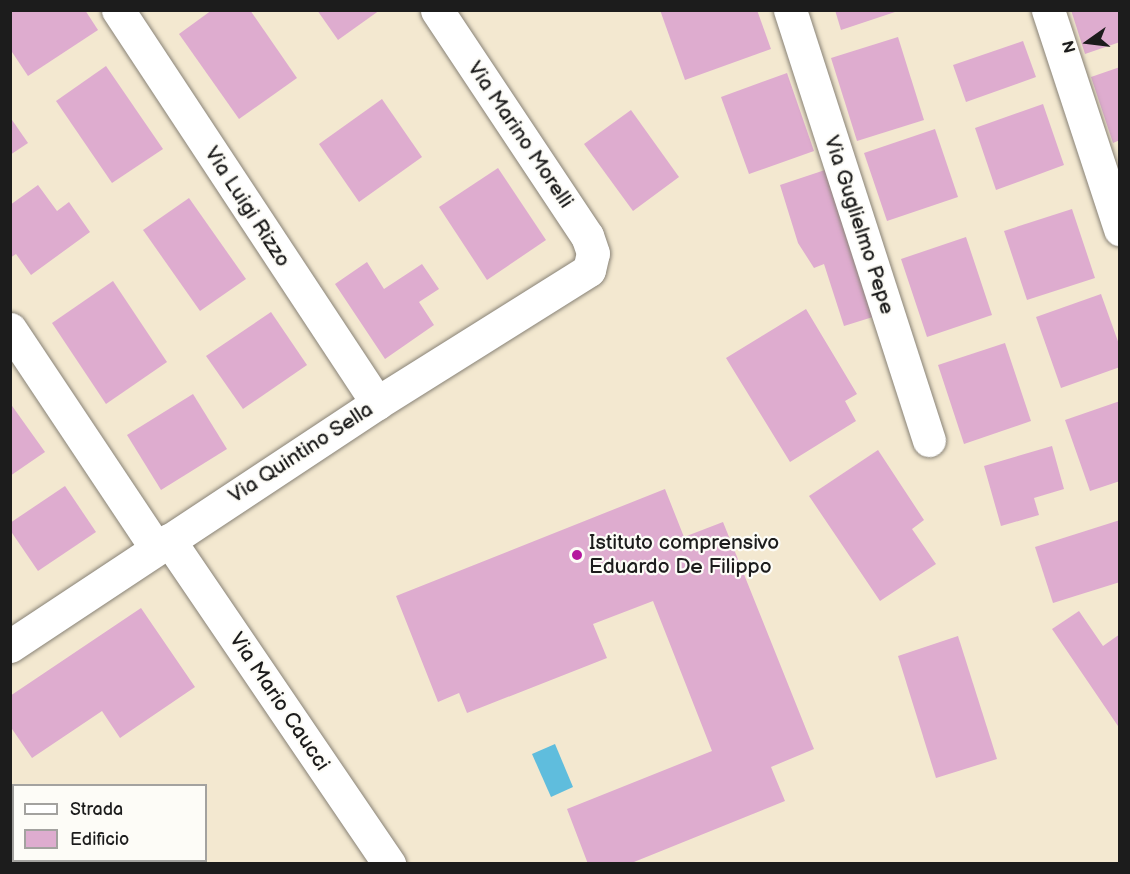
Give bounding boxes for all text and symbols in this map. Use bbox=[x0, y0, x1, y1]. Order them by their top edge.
north arrow bbox=[1058, 12, 1118, 72]
text: N bbox=[1059, 38, 1081, 55]
street label: Via Marino Morelli bbox=[462, 57, 578, 213]
street label: Via Guglielmo Pepe bbox=[818, 133, 900, 317]
street label: Via Luigi Rizzo bbox=[199, 142, 295, 272]
street label: Via Quintino Sella bbox=[224, 397, 378, 509]
place label: Istituto comprensivo Eduardo De Filippo bbox=[589, 530, 779, 580]
marker: Istituto comprensivo Eduardo De Filippo bbox=[570, 548, 584, 562]
street label: Via Mario Caucci bbox=[223, 628, 335, 776]
legend bbox=[12, 784, 207, 862]
text: Strada bbox=[70, 799, 123, 820]
text: Edificio bbox=[70, 829, 129, 850]

